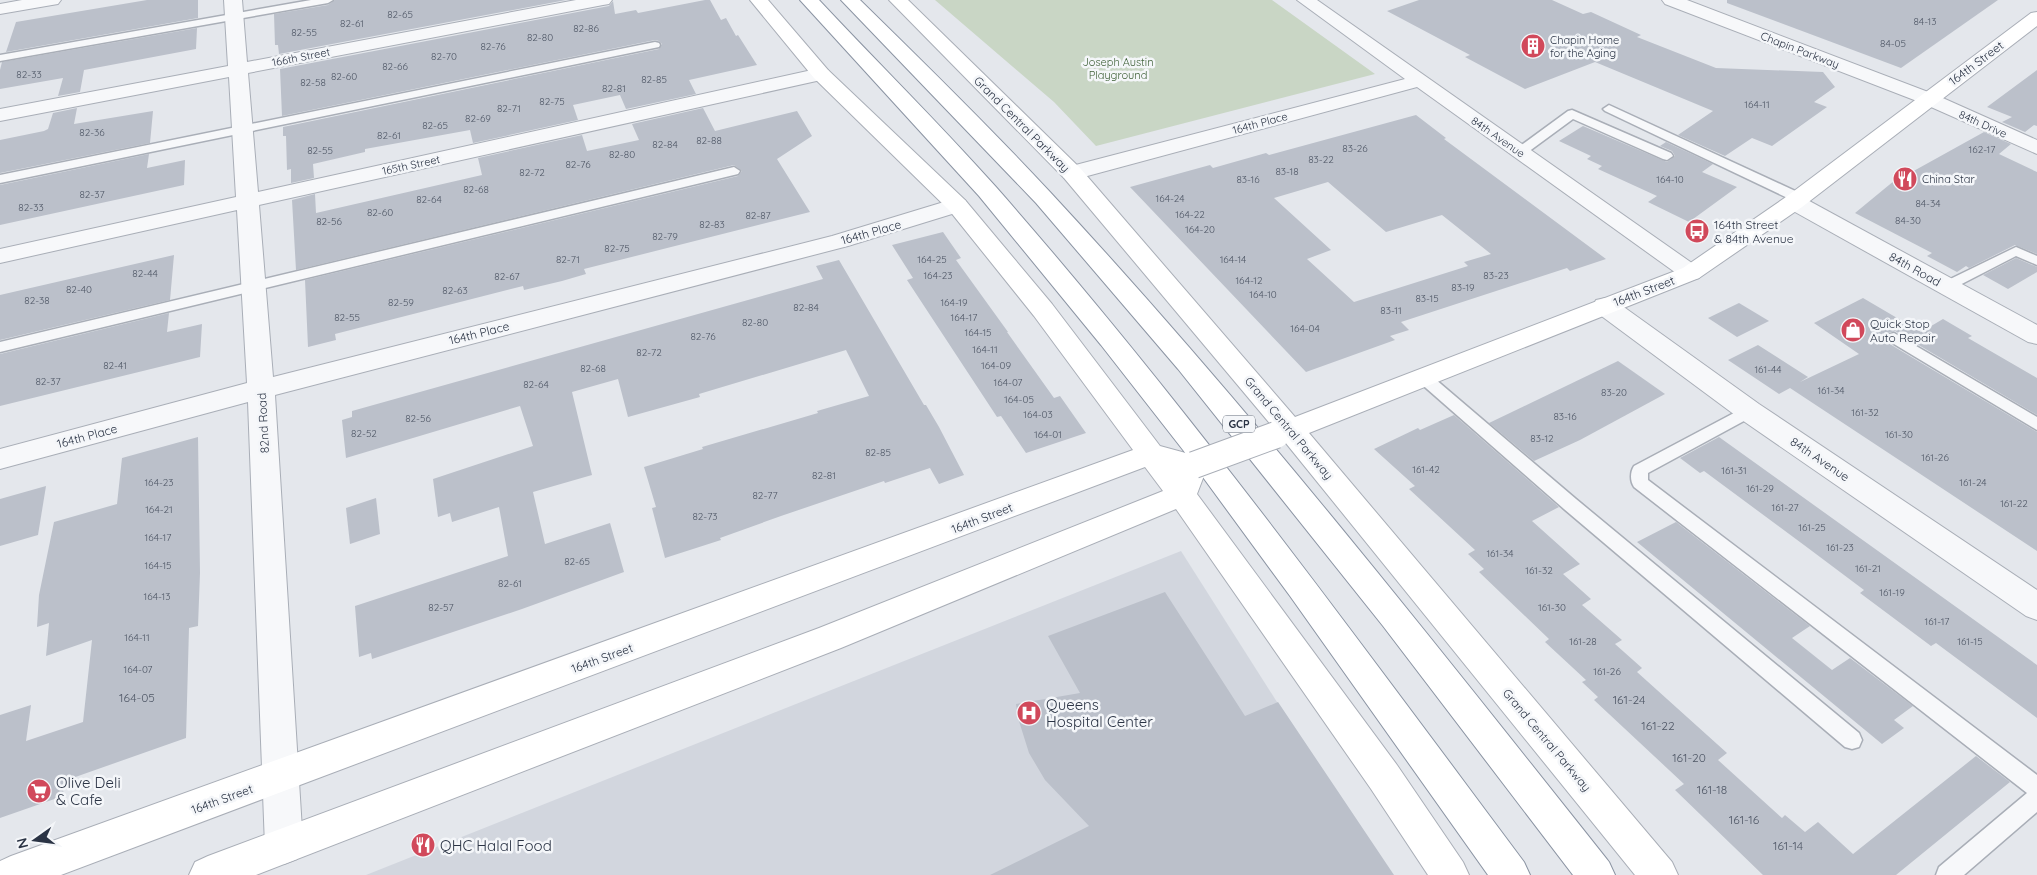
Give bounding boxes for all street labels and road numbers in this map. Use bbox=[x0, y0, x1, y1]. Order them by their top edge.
street label: Chapin Parkway bbox=[1759, 29, 1841, 71]
street label: 164th Street bbox=[1946, 38, 2006, 88]
street label: 166th Street bbox=[271, 44, 332, 69]
street label: Grand Central Parkway bbox=[971, 73, 1073, 175]
street label: 84th Drive bbox=[1957, 107, 2009, 141]
street label: 164th Place bbox=[1231, 109, 1289, 137]
street label: 84th Avenue bbox=[1468, 113, 1528, 161]
street label: 165th Street bbox=[381, 152, 442, 178]
street label: 164th Place bbox=[839, 216, 903, 248]
street label: 84th Road bbox=[1887, 249, 1943, 289]
street label: 164th Street bbox=[1611, 272, 1677, 310]
street label: 164th Place bbox=[447, 318, 511, 348]
street label: Grand Central Parkway bbox=[1242, 374, 1336, 482]
street label: 82nd Road bbox=[254, 392, 272, 454]
road number: GCP bbox=[1223, 416, 1255, 432]
street label: 164th Place bbox=[55, 421, 119, 451]
street label: 84th Avenue bbox=[1788, 434, 1853, 484]
street label: 164th Street bbox=[949, 499, 1015, 537]
street label: 164th Street bbox=[569, 640, 635, 676]
street label: Grand Central Parkway bbox=[1500, 686, 1594, 794]
street label: 164th Street bbox=[189, 781, 255, 817]

